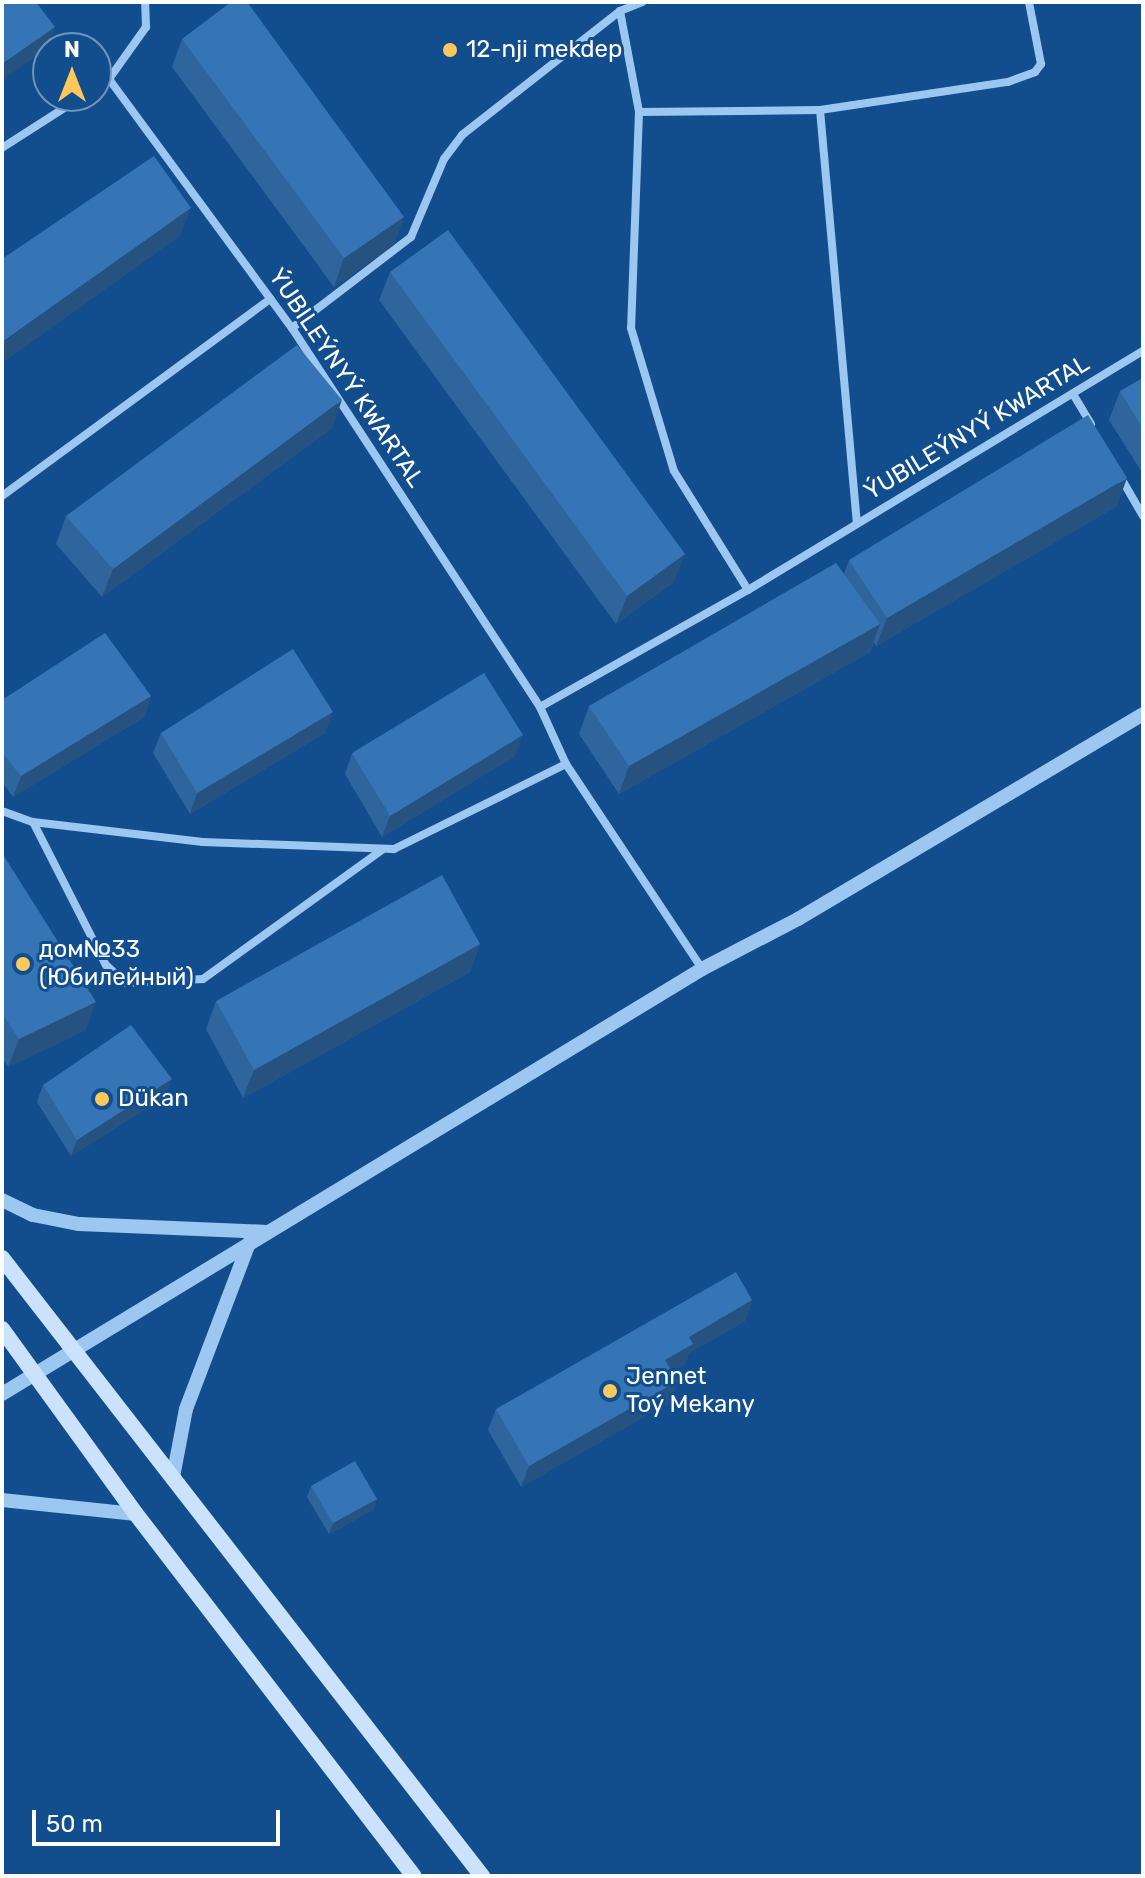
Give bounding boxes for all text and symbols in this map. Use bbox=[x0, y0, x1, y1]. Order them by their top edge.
north arrow bbox=[32, 32, 112, 112]
text: N bbox=[64, 36, 80, 63]
place label: 12-nji mekdep bbox=[466, 36, 622, 64]
marker: 12-nji mekdep bbox=[441, 41, 459, 59]
street label: ÝUBILEÝNYÝ KWARTAL bbox=[262, 263, 430, 493]
street label: ÝUBILEÝNYÝ KWARTAL bbox=[859, 349, 1095, 507]
place label: дом№33 (Юбилейный) bbox=[39, 936, 194, 992]
marker: дом№33 (Юбилейный) bbox=[14, 955, 32, 973]
place label: Dükan bbox=[118, 1085, 189, 1113]
marker: Dükan bbox=[93, 1090, 111, 1108]
place label: Jennet Toý Mekany bbox=[626, 1363, 755, 1419]
marker: Jennet Toý Mekany bbox=[601, 1382, 619, 1400]
scale bar bbox=[36, 1794, 284, 1844]
text: 50 m bbox=[46, 1810, 103, 1838]

